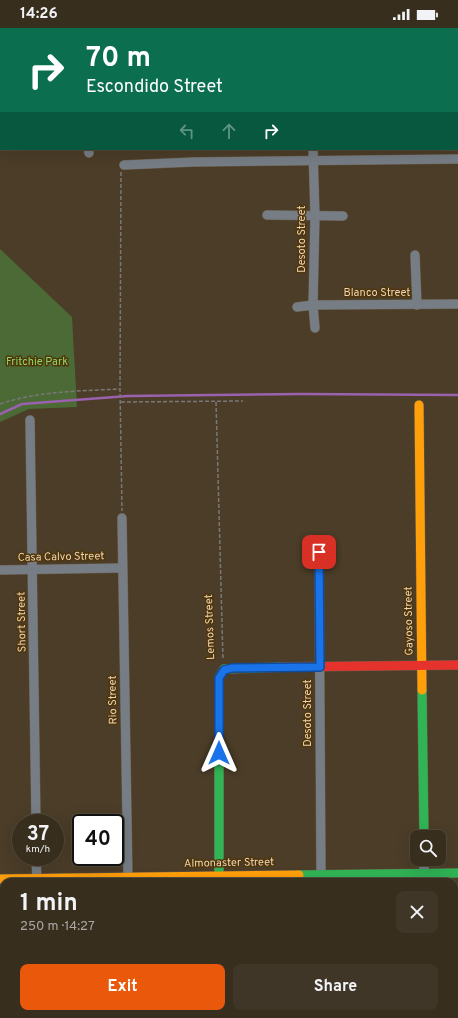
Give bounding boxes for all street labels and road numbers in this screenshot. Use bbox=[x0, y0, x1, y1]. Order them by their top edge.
street label: Desoto Street bbox=[295, 205, 309, 273]
street label: Blanco Street bbox=[344, 286, 410, 300]
street label: Casa Calvo Street bbox=[18, 549, 104, 565]
street label: Gayoso Street bbox=[401, 586, 417, 656]
street label: Short Street bbox=[14, 592, 30, 652]
street label: Lemos Street bbox=[202, 594, 218, 660]
street label: Rio Street bbox=[106, 675, 120, 725]
street label: Desoto Street bbox=[301, 679, 315, 747]
street label: Almonaster Street bbox=[184, 855, 274, 871]

